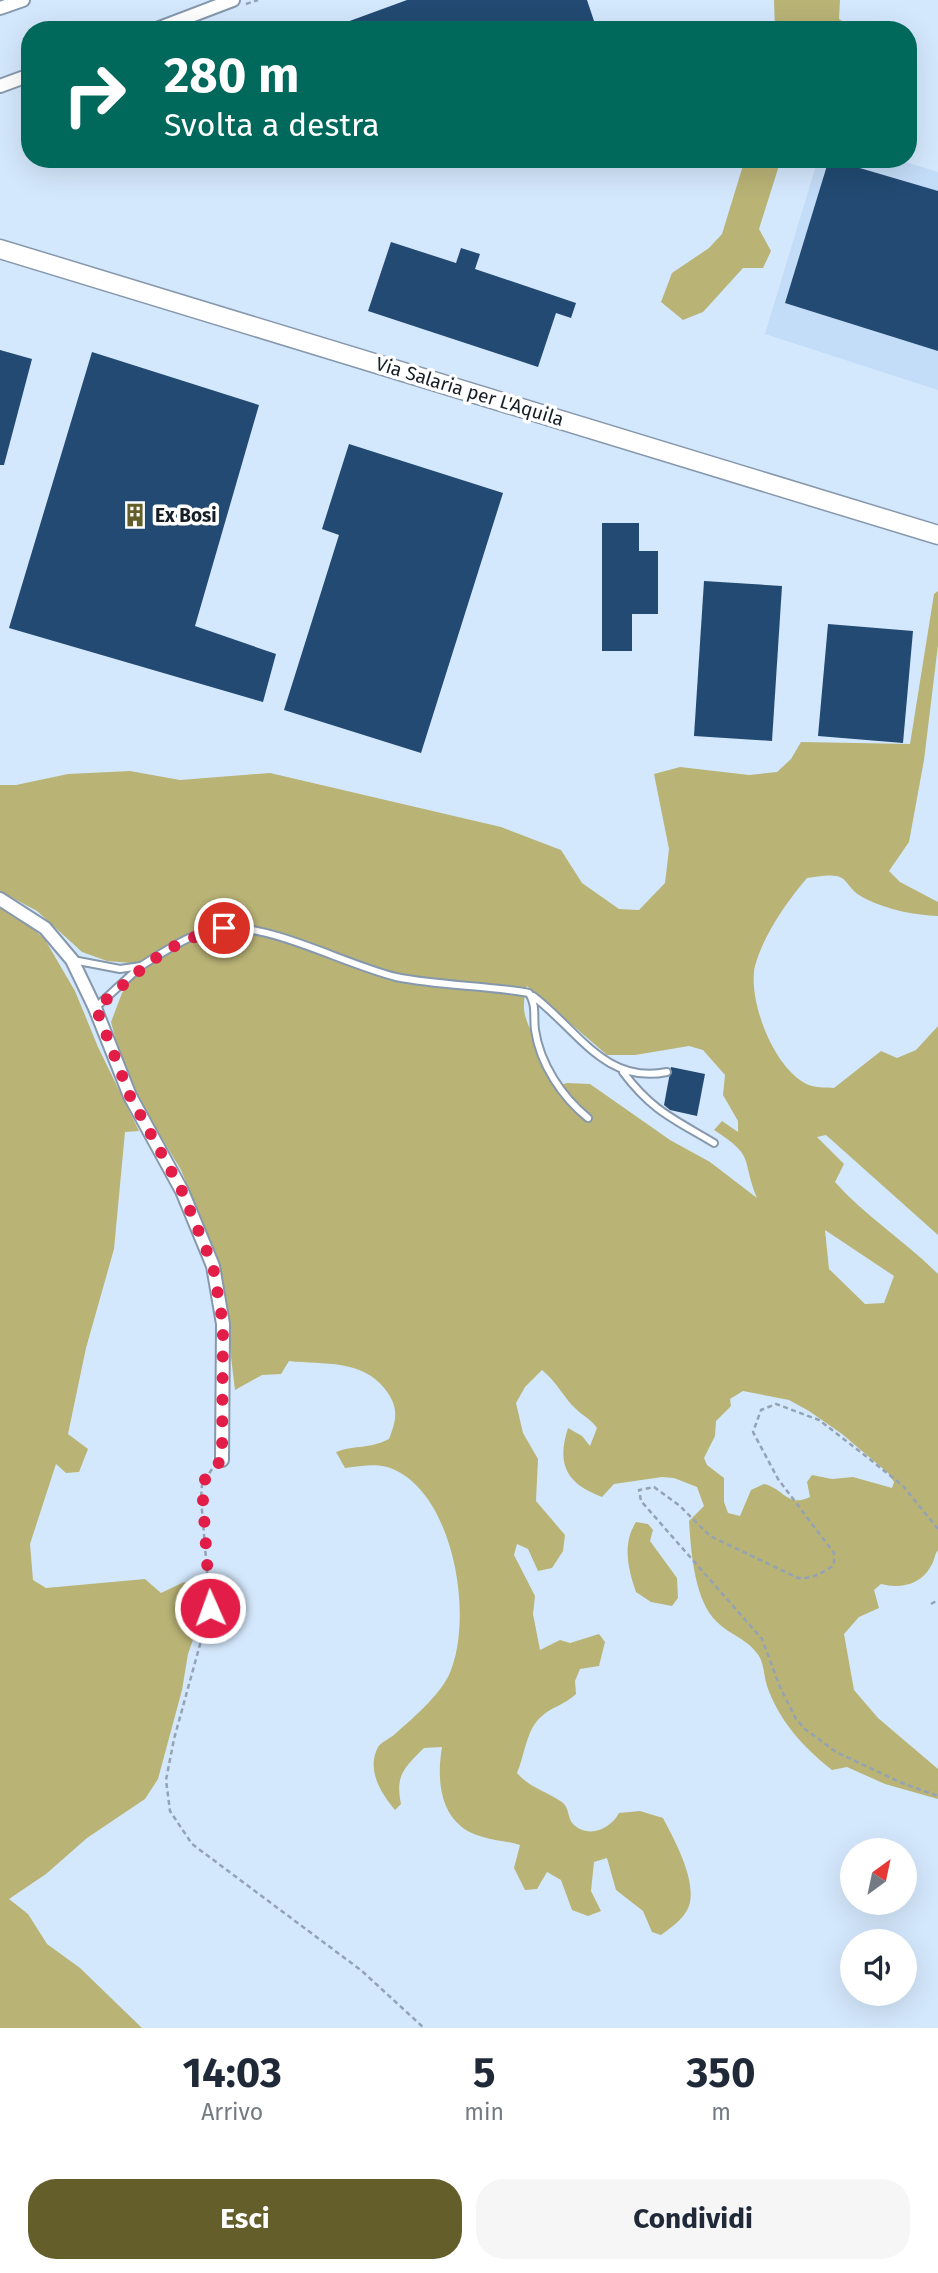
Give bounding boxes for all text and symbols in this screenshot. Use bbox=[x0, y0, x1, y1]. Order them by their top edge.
text: 280 m bbox=[164, 46, 300, 105]
icon: right bbox=[49, 49, 140, 140]
text: Svolta a destra bbox=[164, 106, 380, 144]
street label: Via Salaria per L'Aquila bbox=[373, 352, 567, 431]
building icon: Ex Bosi bbox=[121, 501, 149, 529]
place label: Ex Bosi bbox=[155, 504, 217, 527]
pin bbox=[194, 898, 254, 958]
icon: arrive bbox=[205, 909, 243, 947]
position arrow bbox=[173, 1571, 247, 1645]
north arrow bbox=[840, 1838, 917, 1914]
map controls bbox=[840, 1838, 917, 2006]
button: sound bbox=[840, 1929, 917, 2006]
text: 14:03 bbox=[183, 2048, 282, 2098]
text: 5 bbox=[473, 2048, 495, 2098]
text: 350 bbox=[687, 2048, 755, 2098]
text: Arrivo bbox=[201, 2098, 263, 2126]
text: min bbox=[464, 2098, 504, 2126]
text: m bbox=[711, 2098, 731, 2126]
button: Esci bbox=[28, 2179, 462, 2259]
button: Condividi bbox=[476, 2179, 910, 2259]

